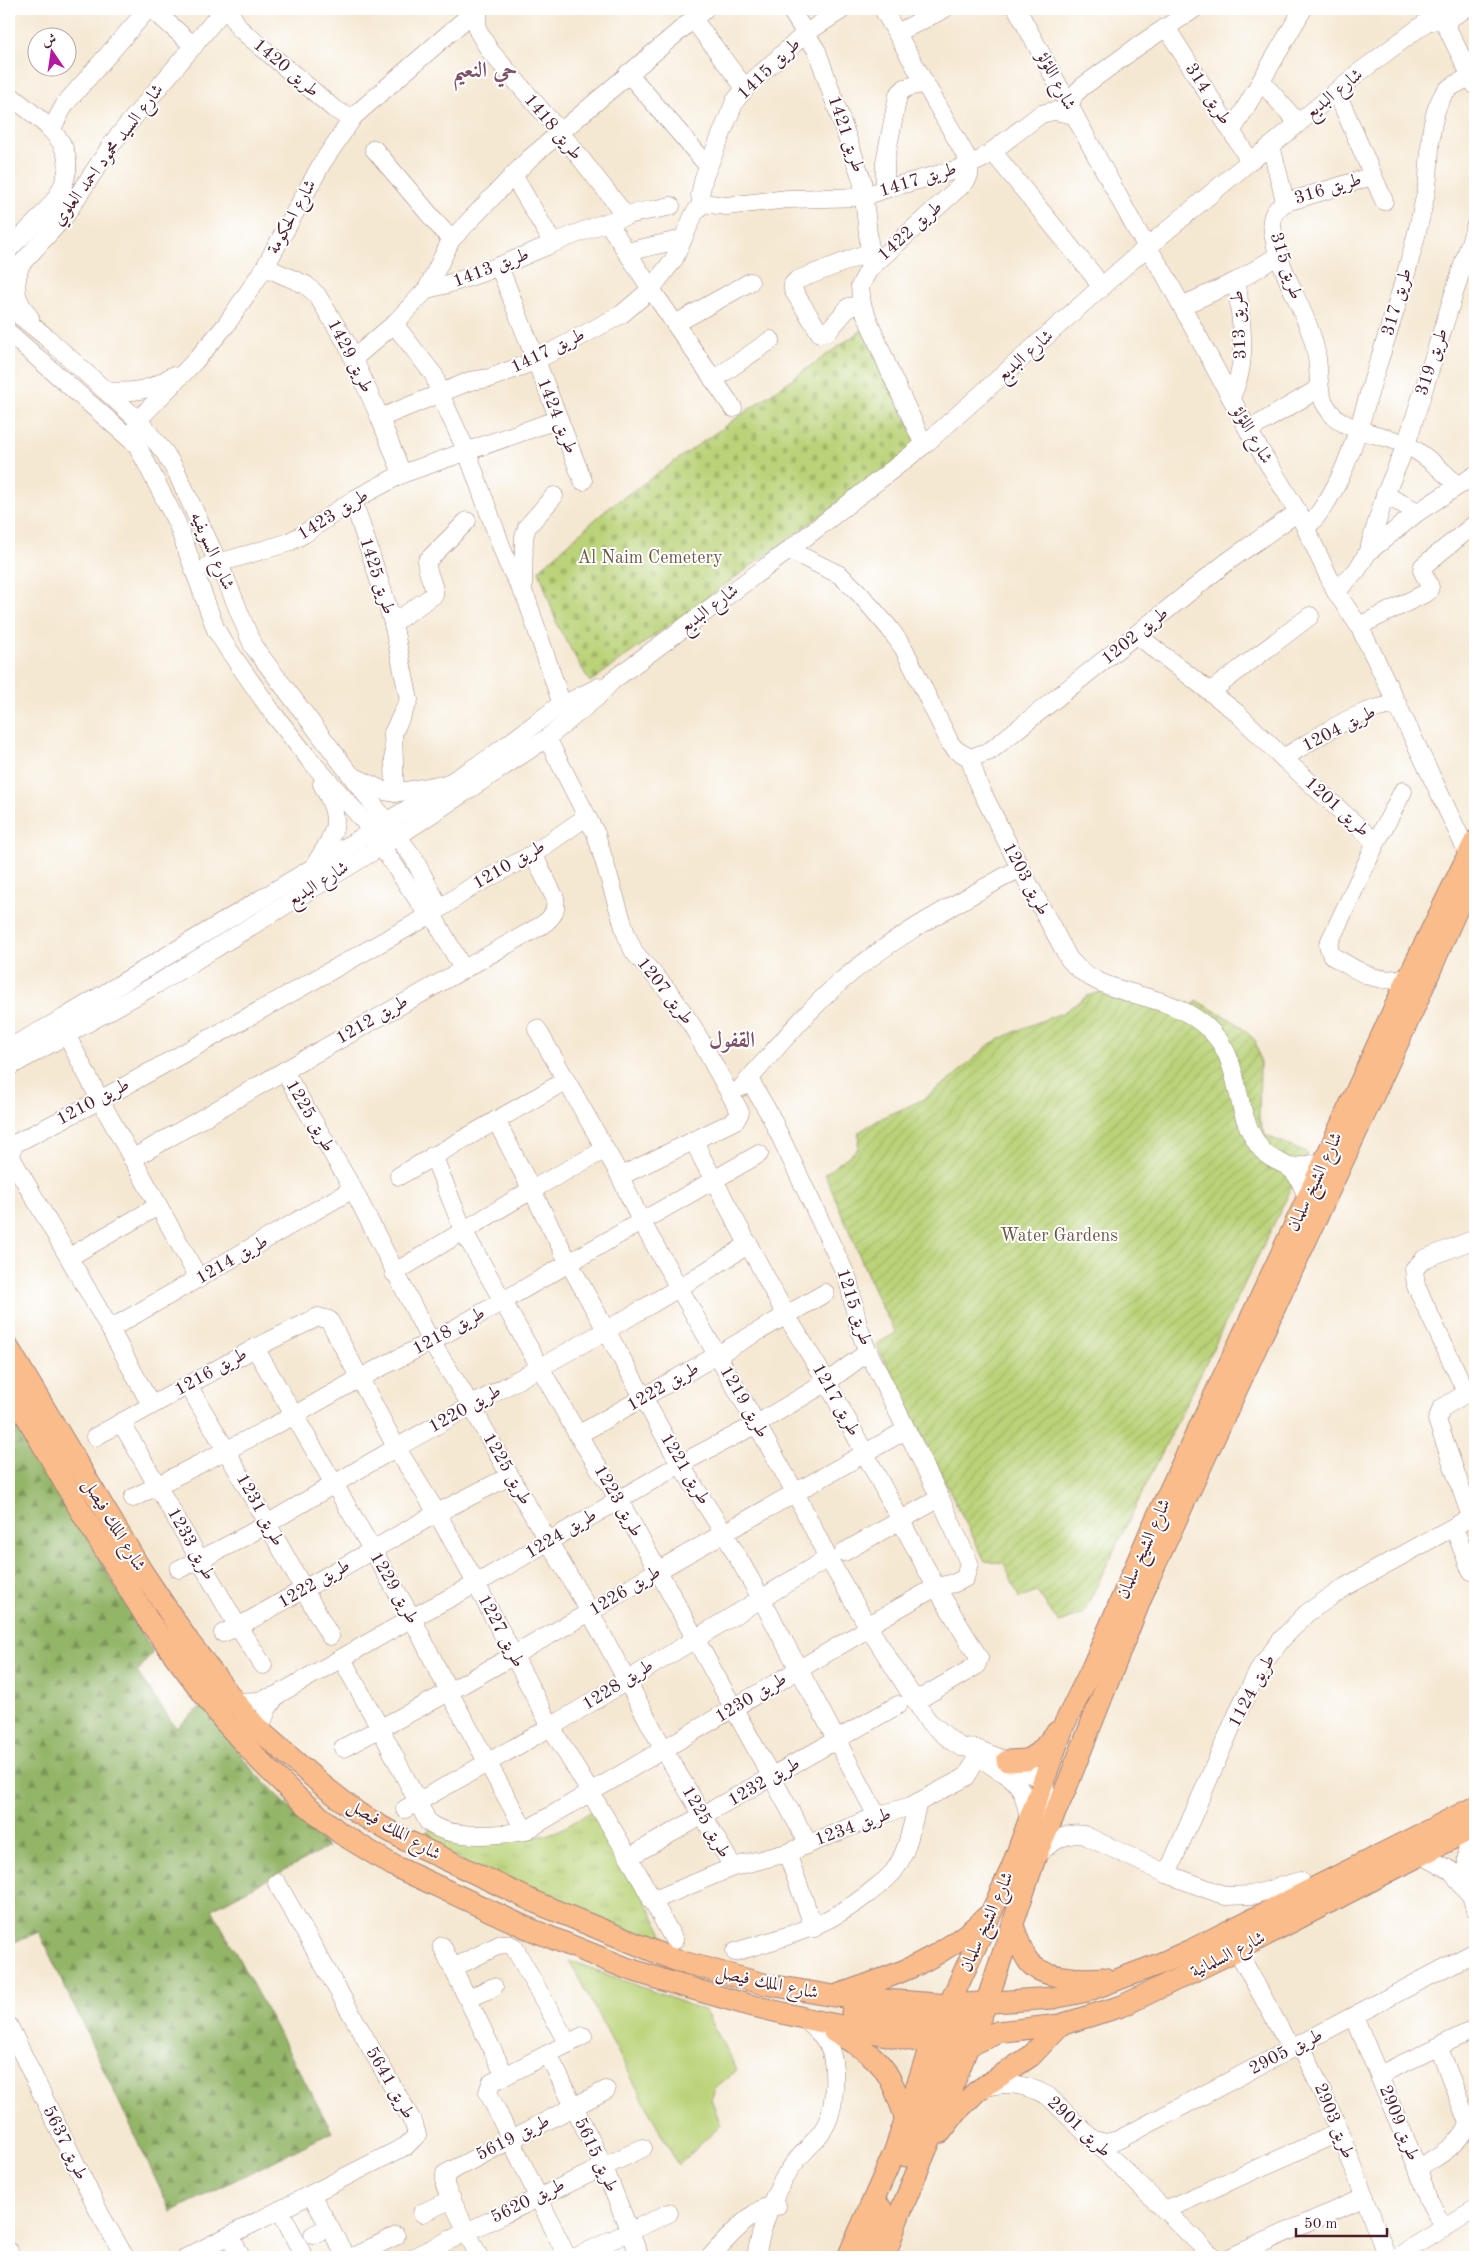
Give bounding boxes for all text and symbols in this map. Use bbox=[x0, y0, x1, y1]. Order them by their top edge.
north arrow bbox=[28, 28, 78, 78]
text: ش bbox=[41, 32, 58, 49]
street label: طريق 1420 bbox=[248, 35, 322, 102]
street label: طريق 1415 bbox=[734, 35, 805, 105]
street label: شارع اللؤلؤ bbox=[1028, 47, 1079, 115]
district label: حي النعيم bbox=[453, 60, 517, 92]
street label: طريق 314 bbox=[1180, 60, 1234, 129]
street label: شارع البديع bbox=[1302, 65, 1370, 127]
street label: شارع السيد محمود احمد العلوي bbox=[49, 81, 171, 232]
street label: طريق 1418 bbox=[519, 91, 586, 165]
street label: طريق 1421 bbox=[823, 93, 867, 175]
street label: طريق 1417 bbox=[877, 160, 959, 202]
street label: طريق 316 bbox=[1292, 170, 1364, 210]
street label: شارع الحكومة bbox=[263, 176, 324, 260]
street label: طريق 1422 bbox=[874, 198, 947, 266]
street label: طريق 315 bbox=[1265, 230, 1305, 302]
street label: طريق 1413 bbox=[451, 245, 532, 293]
street label: طريق 317 bbox=[1379, 266, 1417, 338]
street label: طريق 313 bbox=[1228, 290, 1252, 360]
street label: طريق 1429 bbox=[322, 316, 376, 397]
street label: طريق 1417 bbox=[508, 325, 589, 378]
street label: طريق 319 bbox=[1413, 326, 1453, 398]
street label: شارع البديع bbox=[993, 327, 1061, 390]
street label: طريق 1424 bbox=[532, 376, 580, 457]
street label: شارع اللؤلؤ bbox=[1223, 401, 1276, 469]
street label: طريق 1423 bbox=[294, 486, 373, 545]
street label: شارع السويفيه bbox=[182, 509, 237, 595]
street label: طريق 1425 bbox=[354, 535, 398, 617]
park label: Al Naim Cemetery bbox=[577, 549, 723, 567]
street label: شارع البديع bbox=[676, 581, 745, 642]
street label: طريق 1202 bbox=[1098, 604, 1173, 670]
street label: طريق 1204 bbox=[1299, 703, 1380, 757]
street label: طريق 1201 bbox=[1300, 774, 1373, 842]
street label: طريق 1210 bbox=[470, 837, 549, 894]
street label: طريق 1203 bbox=[998, 840, 1053, 919]
street label: شارع البديع bbox=[284, 858, 355, 915]
street label: طريق 1207 bbox=[632, 954, 697, 1029]
street label: طريق 1212 bbox=[333, 992, 412, 1049]
district label: القفول bbox=[709, 1030, 755, 1053]
street label: طريق 1210 bbox=[54, 1075, 133, 1130]
street label: طريق 1225 bbox=[281, 1077, 338, 1156]
street label: شارع الشيخ سلمان bbox=[1284, 1129, 1351, 1237]
park label: Water Gardens bbox=[1000, 1227, 1118, 1245]
street label: طريق 1214 bbox=[193, 1232, 272, 1289]
street label: طريق 1215 bbox=[831, 1266, 875, 1348]
street label: طريق 1218 bbox=[410, 1304, 489, 1360]
street label: طريق 1216 bbox=[172, 1345, 251, 1401]
street label: طريق 1222 bbox=[624, 1359, 703, 1416]
street label: طريق 1217 bbox=[807, 1361, 863, 1440]
street label: طريق 1219 bbox=[715, 1363, 772, 1442]
street label: طريق 1220 bbox=[426, 1382, 505, 1438]
street label: طريق 1225 bbox=[478, 1430, 535, 1509]
street label: طريق 1221 bbox=[655, 1430, 713, 1509]
street label: طريق 1223 bbox=[589, 1462, 646, 1541]
street label: طريق 1231 bbox=[231, 1471, 287, 1550]
street label: شارع الملك فيصل bbox=[75, 1476, 149, 1577]
street label: شارع الشيخ سلمان bbox=[1114, 1496, 1180, 1604]
street label: طريق 1233 bbox=[162, 1505, 218, 1584]
street label: طريق 1224 bbox=[522, 1506, 601, 1564]
street label: طريق 1229 bbox=[365, 1549, 422, 1628]
street label: طريق 1222 bbox=[275, 1556, 354, 1613]
street label: طريق 1226 bbox=[586, 1563, 665, 1621]
street label: طريق 1227 bbox=[473, 1592, 528, 1671]
street label: طريق 1124 bbox=[1225, 1652, 1280, 1731]
street label: طريق 1228 bbox=[579, 1656, 658, 1715]
street label: طريق 1230 bbox=[712, 1670, 791, 1728]
street label: طريق 1232 bbox=[725, 1754, 804, 1811]
street label: طريق 1225 bbox=[677, 1783, 734, 1862]
street label: شارع الملك فيصل bbox=[342, 1796, 444, 1868]
street label: طريق 1234 bbox=[812, 1805, 894, 1851]
street label: شارع الشيخ سلمان bbox=[957, 1869, 1023, 1977]
street label: شارع السلمانية bbox=[1188, 1929, 1270, 1986]
street label: شارع الملك فيصل bbox=[713, 1963, 820, 2008]
street label: طريق 2905 bbox=[1246, 2026, 1327, 2080]
street label: طريق 5641 bbox=[361, 2044, 418, 2123]
street label: طريق 2903 bbox=[1309, 2081, 1357, 2162]
street label: طريق 2909 bbox=[1374, 2083, 1422, 2164]
street label: طريق 2901 bbox=[1042, 2093, 1114, 2162]
street label: طريق 5637 bbox=[38, 2103, 91, 2184]
street label: طريق 5619 bbox=[473, 2112, 554, 2166]
street label: طريق 5615 bbox=[569, 2115, 621, 2196]
street label: طريق 5620 bbox=[488, 2175, 569, 2228]
scale bar bbox=[1296, 2206, 1388, 2238]
text: 50 m bbox=[1304, 2217, 1338, 2232]

